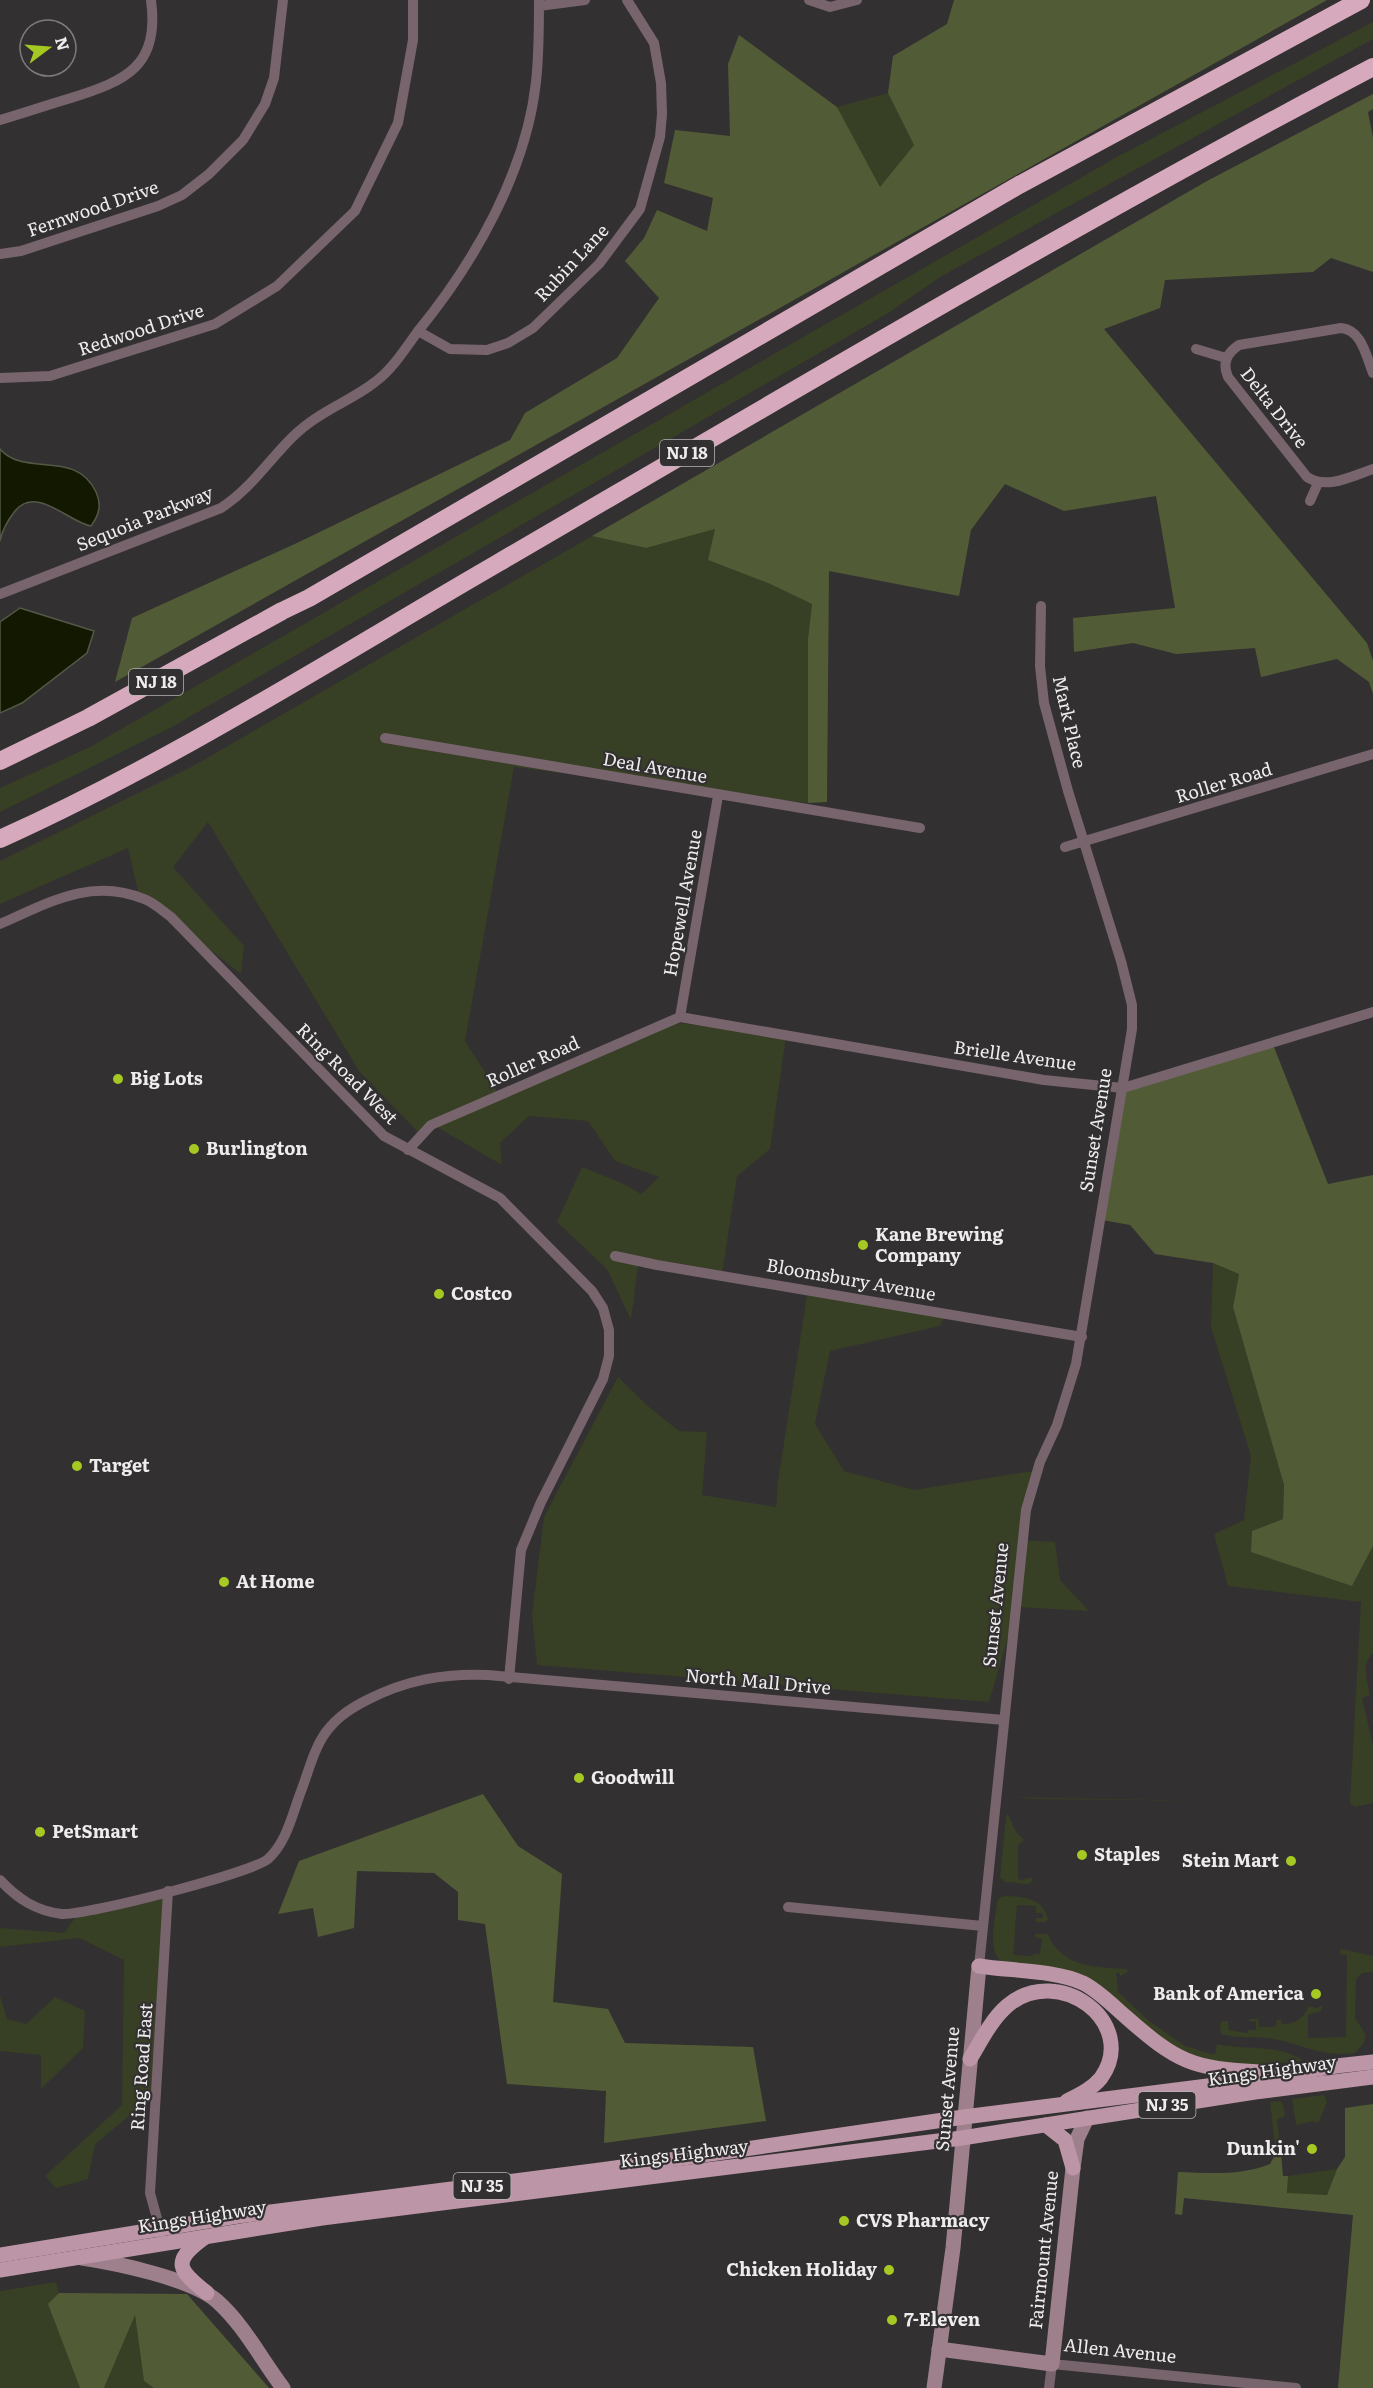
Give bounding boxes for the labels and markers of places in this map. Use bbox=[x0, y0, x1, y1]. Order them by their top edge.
place label: Big Lots bbox=[130, 1064, 203, 1091]
marker: Big Lots bbox=[111, 1072, 125, 1086]
place label: Burlington bbox=[206, 1134, 308, 1161]
marker: Burlington bbox=[187, 1142, 201, 1156]
place label: Kane Brewing Company bbox=[875, 1220, 1005, 1268]
marker: Kane Brewing Company bbox=[856, 1238, 870, 1252]
place label: Costco bbox=[451, 1279, 512, 1306]
marker: Costco bbox=[432, 1287, 446, 1301]
place label: Target bbox=[89, 1451, 150, 1478]
marker: Target bbox=[70, 1459, 84, 1473]
place label: At Home bbox=[236, 1567, 315, 1594]
marker: At Home bbox=[217, 1575, 231, 1589]
place label: Goodwill bbox=[591, 1763, 675, 1790]
marker: Goodwill bbox=[572, 1771, 586, 1785]
place label: PetSmart bbox=[52, 1817, 138, 1844]
marker: PetSmart bbox=[33, 1825, 47, 1839]
place label: Staples bbox=[1094, 1840, 1160, 1867]
place label: Stein Mart bbox=[1182, 1846, 1279, 1873]
marker: Staples bbox=[1075, 1848, 1089, 1862]
marker: Stein Mart bbox=[1284, 1854, 1298, 1868]
place label: Bank of America bbox=[1153, 1979, 1305, 2006]
marker: Bank of America bbox=[1309, 1987, 1323, 2001]
place label: Dunkin' bbox=[1226, 2134, 1300, 2161]
marker: Dunkin' bbox=[1305, 2142, 1319, 2156]
place label: CVS Pharmacy bbox=[856, 2206, 989, 2233]
marker: CVS Pharmacy bbox=[837, 2214, 851, 2228]
place label: Chicken Holiday bbox=[726, 2255, 877, 2282]
marker: Chicken Holiday bbox=[882, 2263, 896, 2277]
place label: 7-Eleven bbox=[904, 2305, 981, 2332]
marker: 7-Eleven bbox=[885, 2313, 899, 2327]

